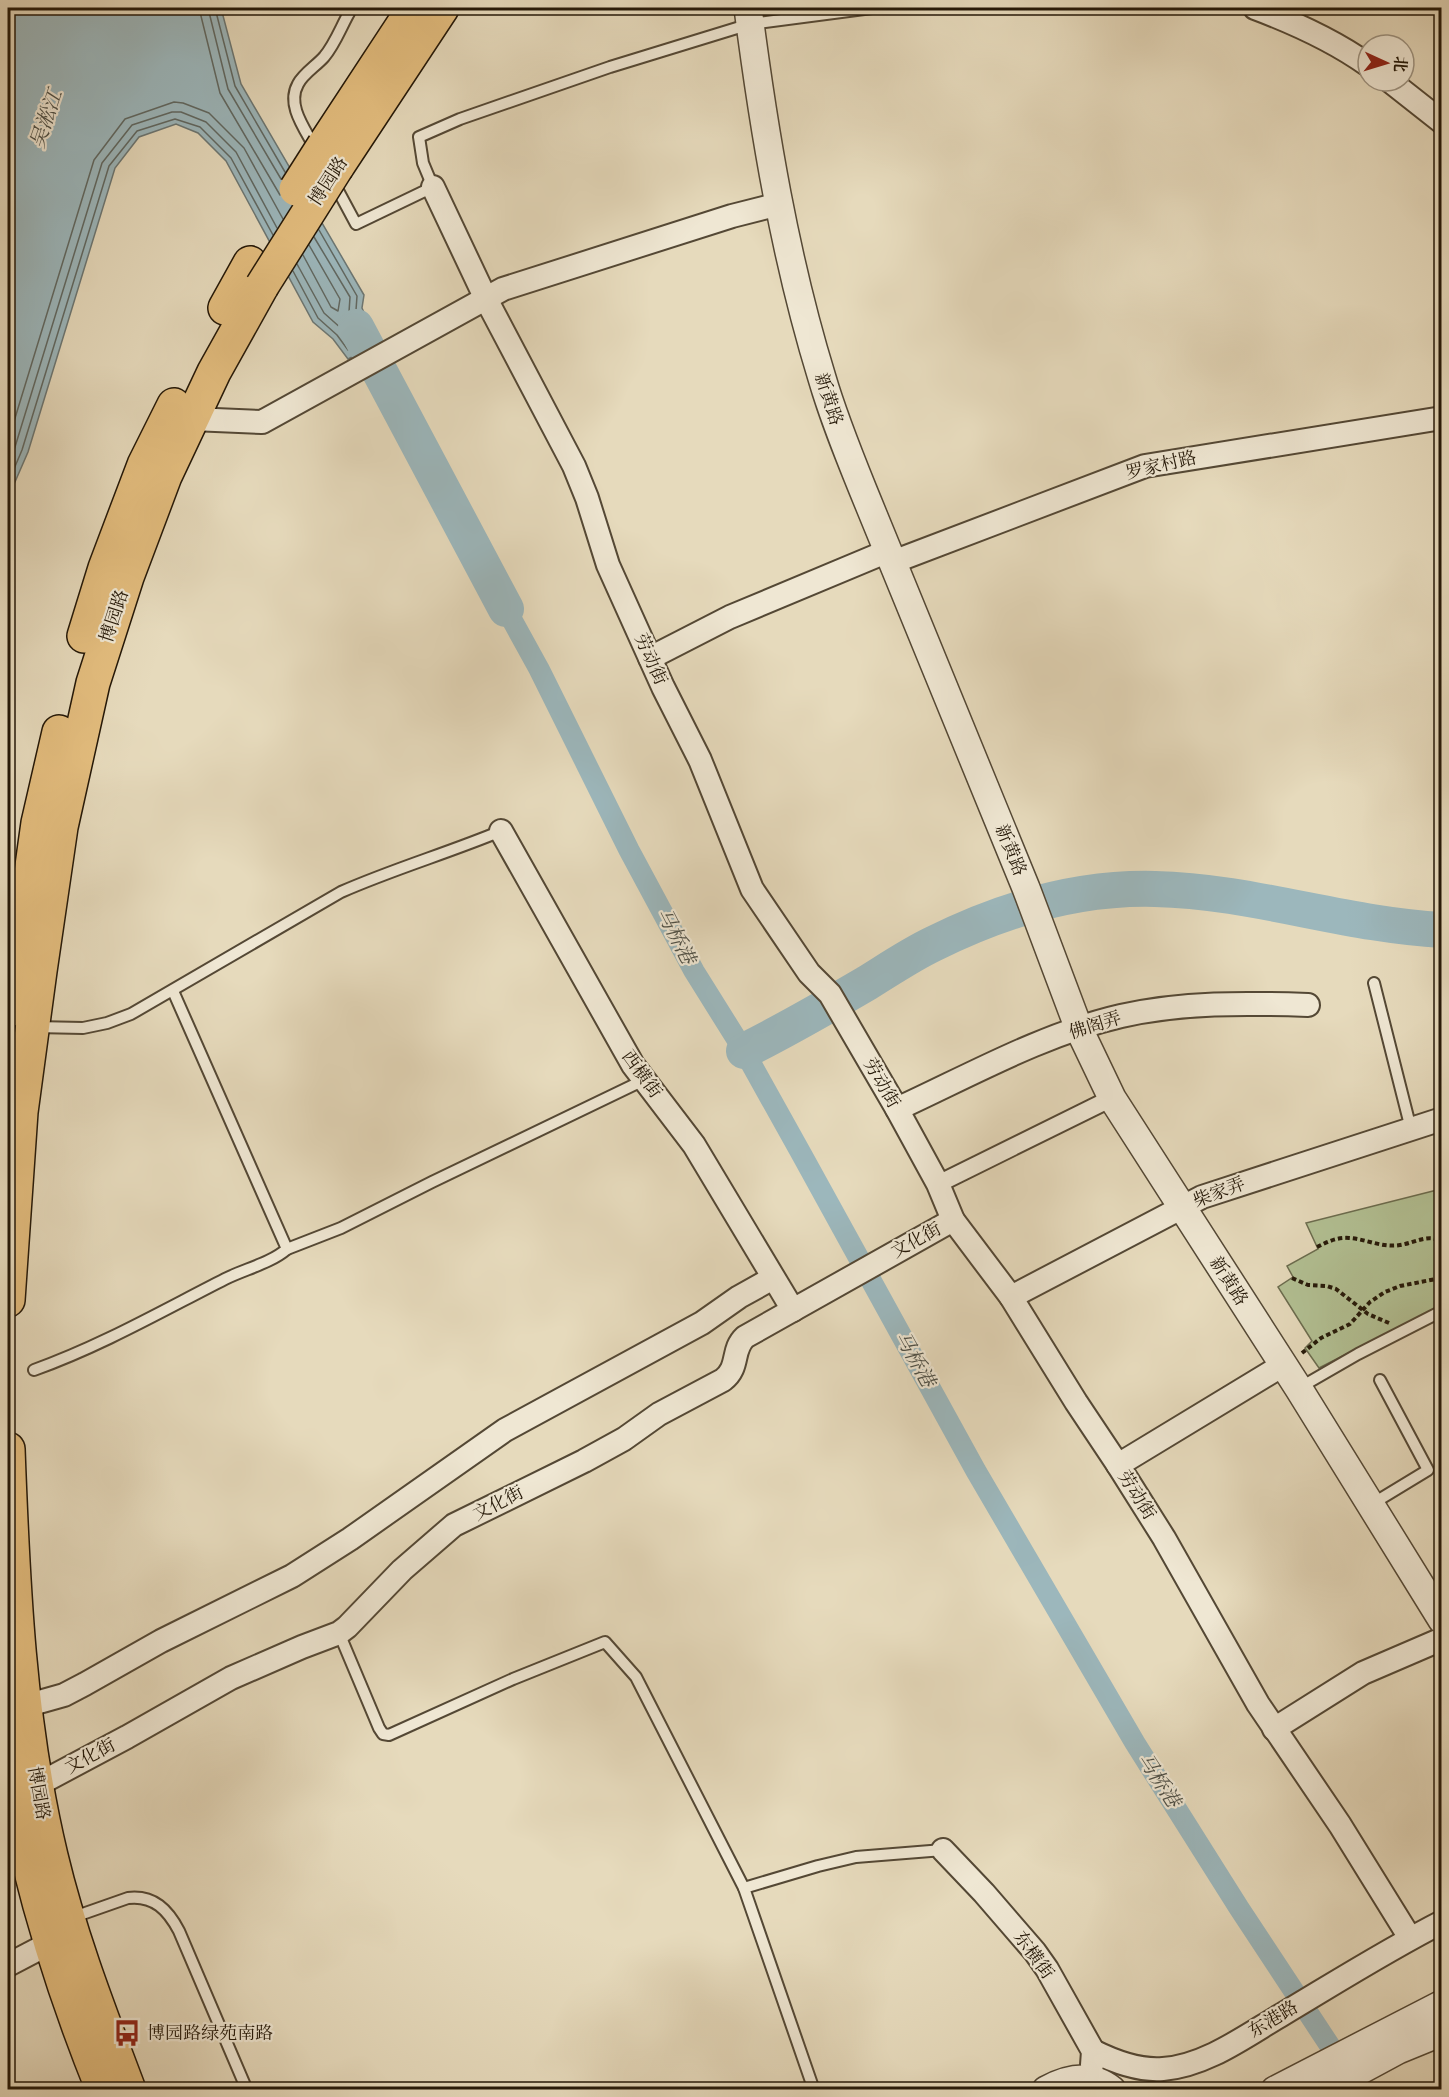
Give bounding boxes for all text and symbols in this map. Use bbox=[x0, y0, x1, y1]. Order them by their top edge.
north arrow bbox=[1356, 33, 1416, 93]
text: 北 bbox=[1388, 55, 1411, 73]
water label: 吴淞江 bbox=[23, 83, 70, 152]
street label: 博园路 bbox=[303, 152, 353, 210]
street label: 新黄路 bbox=[809, 370, 849, 428]
street label: 罗家村路 bbox=[1123, 445, 1199, 485]
street label: 博园路 bbox=[94, 587, 134, 645]
street label: 劳动街 bbox=[629, 629, 673, 689]
street label: 新黄路 bbox=[990, 820, 1032, 880]
water label: 马桥港 bbox=[650, 903, 703, 972]
street label: 佛阁弄 bbox=[1066, 1006, 1124, 1044]
street label: 西横街 bbox=[616, 1045, 668, 1103]
street label: 劳动街 bbox=[858, 1054, 906, 1112]
street label: 柴家弄 bbox=[1189, 1171, 1249, 1213]
street label: 文化街 bbox=[887, 1216, 945, 1264]
street label: 新黄路 bbox=[1204, 1252, 1254, 1310]
water label: 马桥港 bbox=[889, 1326, 943, 1394]
street label: 劳动街 bbox=[1113, 1466, 1161, 1524]
street label: 文化街 bbox=[468, 1480, 528, 1526]
street label: 文化街 bbox=[61, 1733, 119, 1779]
water label: 马桥港 bbox=[1131, 1747, 1188, 1815]
street label: 博园路 bbox=[22, 1764, 56, 1822]
street label: 东横街 bbox=[1008, 1926, 1060, 1984]
street label: 东港路 bbox=[1244, 1995, 1302, 2043]
bus stop icon: 博园路绿苑南路 bbox=[112, 2018, 142, 2048]
place label: 博园路绿苑南路 bbox=[147, 2021, 273, 2045]

